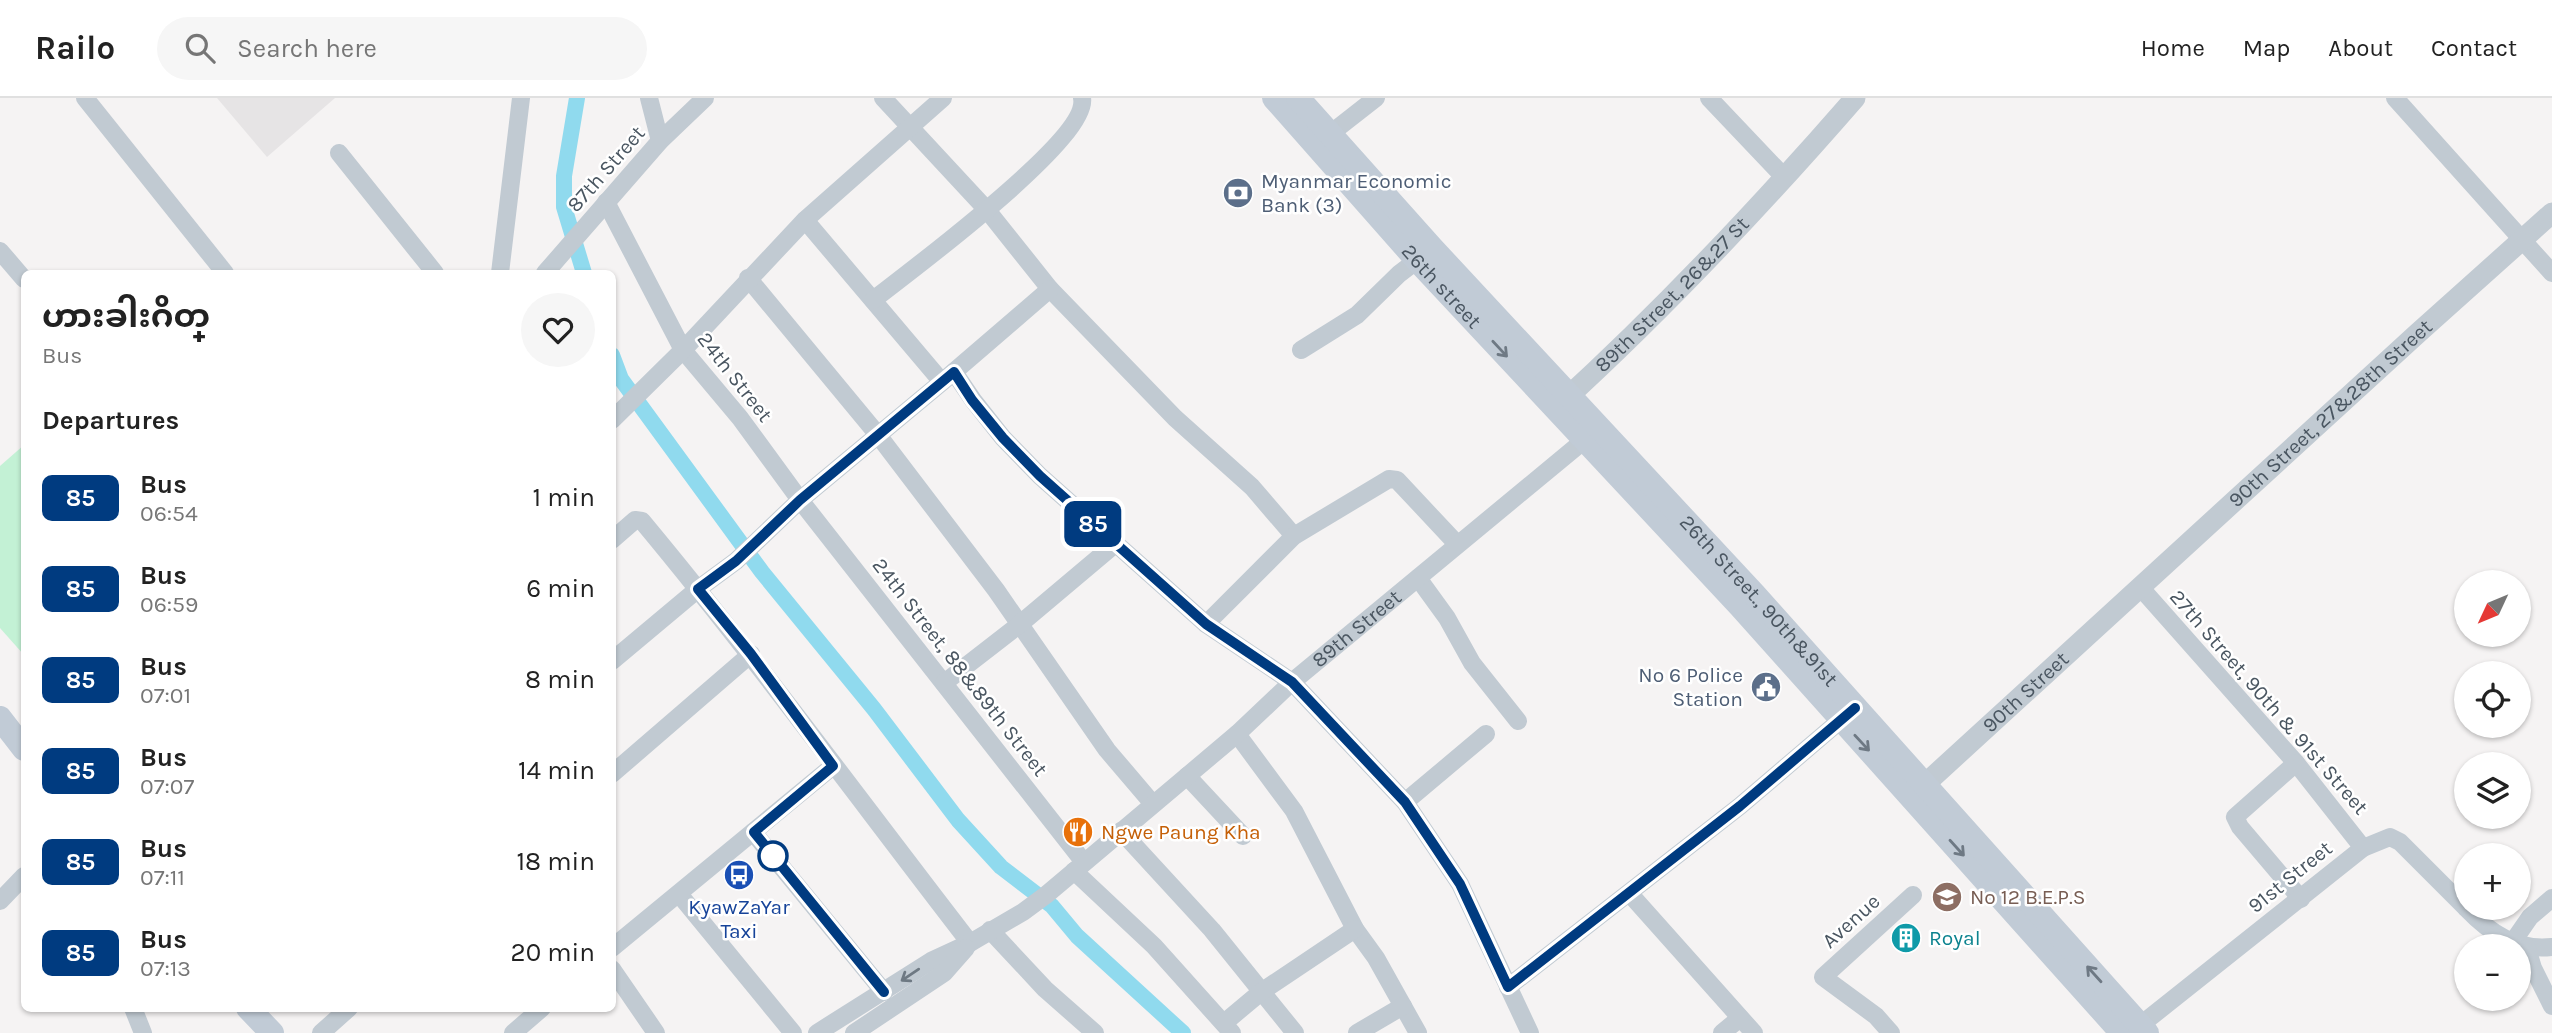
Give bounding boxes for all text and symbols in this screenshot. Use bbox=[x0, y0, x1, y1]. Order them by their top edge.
search box bbox=[157, 17, 647, 80]
text: Railo bbox=[35, 29, 115, 67]
icon: search bbox=[181, 29, 219, 67]
text: Search here bbox=[237, 33, 377, 64]
text: Home bbox=[2141, 34, 2205, 62]
text: Map bbox=[2243, 34, 2290, 62]
text: About bbox=[2328, 34, 2393, 62]
text: Contact bbox=[2431, 34, 2517, 62]
street label: 87th Street bbox=[562, 121, 650, 217]
place label: Myanmar Economic Bank (3) bbox=[1261, 169, 1452, 217]
bank icon: Myanmar Economic Bank (3) bbox=[1221, 176, 1255, 210]
street label: 89th Street, 26&27 St bbox=[1590, 212, 1754, 377]
street label: 26th street bbox=[1397, 239, 1486, 333]
button: heart bbox=[521, 293, 595, 367]
text: ဟားခါးဂိတ္ bbox=[42, 297, 210, 335]
street label: 90th Street, 27&28th Street bbox=[2224, 314, 2437, 512]
street label: 24th Street bbox=[693, 327, 777, 427]
one-way arrow bbox=[1492, 340, 1508, 358]
text: Bus bbox=[42, 342, 82, 369]
text: Departures bbox=[42, 405, 179, 436]
text: Bus bbox=[140, 469, 187, 500]
text: 1 min bbox=[532, 482, 595, 513]
text: 85 bbox=[66, 484, 95, 512]
text: 06:54 bbox=[140, 500, 198, 527]
line badge: 85 bbox=[1062, 501, 1124, 547]
text: 85 bbox=[1078, 510, 1108, 538]
street label: 26th Street., 90th&91st bbox=[1675, 510, 1843, 691]
street label: 24th Street, 88&89th Street bbox=[867, 553, 1053, 781]
text: Bus bbox=[140, 560, 187, 591]
north arrow bbox=[2454, 570, 2530, 648]
map controls bbox=[2454, 570, 2531, 1011]
text: 6 min bbox=[526, 573, 595, 604]
text: 85 bbox=[66, 575, 95, 603]
street label: 89th Street bbox=[1307, 585, 1406, 672]
street label: 27th Street, 90th & 91st Street bbox=[2165, 585, 2373, 819]
text: 06:59 bbox=[140, 591, 198, 618]
street label: 90th Street bbox=[1978, 647, 2074, 737]
text: Bus bbox=[140, 651, 187, 682]
button: locate bbox=[2454, 661, 2531, 738]
place label: No 6 Police Station bbox=[1638, 663, 1743, 711]
text: 8 min bbox=[525, 664, 595, 695]
text: 85 bbox=[66, 666, 95, 694]
public building icon: No 6 Police Station bbox=[1749, 670, 1783, 704]
text: 07:01 bbox=[140, 682, 191, 709]
one-way arrow bbox=[1853, 734, 1870, 751]
text: Bus bbox=[140, 742, 187, 773]
button: layers bbox=[2454, 752, 2531, 829]
text: 14 min bbox=[518, 755, 595, 786]
text: 85 bbox=[66, 757, 95, 785]
text: 07:07 bbox=[140, 773, 194, 800]
restaurant icon: Ngwe Paung Kha bbox=[1061, 815, 1095, 849]
place label: Ngwe Paung Kha bbox=[1101, 820, 1261, 844]
text: Bus bbox=[140, 833, 187, 864]
street label: 91st Street bbox=[2243, 836, 2337, 918]
one-way arrow bbox=[1949, 839, 1965, 857]
unlabelled marker bbox=[758, 841, 788, 871]
button: + bbox=[2454, 843, 2531, 920]
text: 18 min bbox=[516, 846, 595, 877]
text: 85 bbox=[66, 848, 95, 876]
bus stop icon: KyawZaYar Taxi bbox=[722, 858, 756, 892]
text: 07:11 bbox=[140, 864, 185, 891]
school or university icon: No 12 B.E.P.S bbox=[1930, 880, 1964, 914]
place label: No 12 B.E.P.S bbox=[1970, 885, 2085, 909]
street label: Avenue bbox=[1817, 889, 1885, 953]
place label: KyawZaYar Taxi bbox=[688, 895, 790, 943]
building icon: Royal bbox=[1889, 921, 1923, 955]
text: Bus bbox=[140, 924, 187, 955]
place label: Royal bbox=[1929, 926, 1981, 950]
button: − bbox=[2454, 934, 2531, 1011]
text: 20 min bbox=[511, 937, 595, 968]
text: 85 bbox=[66, 939, 95, 967]
text: 07:13 bbox=[140, 955, 191, 982]
one-way arrow bbox=[2086, 966, 2103, 983]
one-way arrow bbox=[901, 968, 921, 982]

